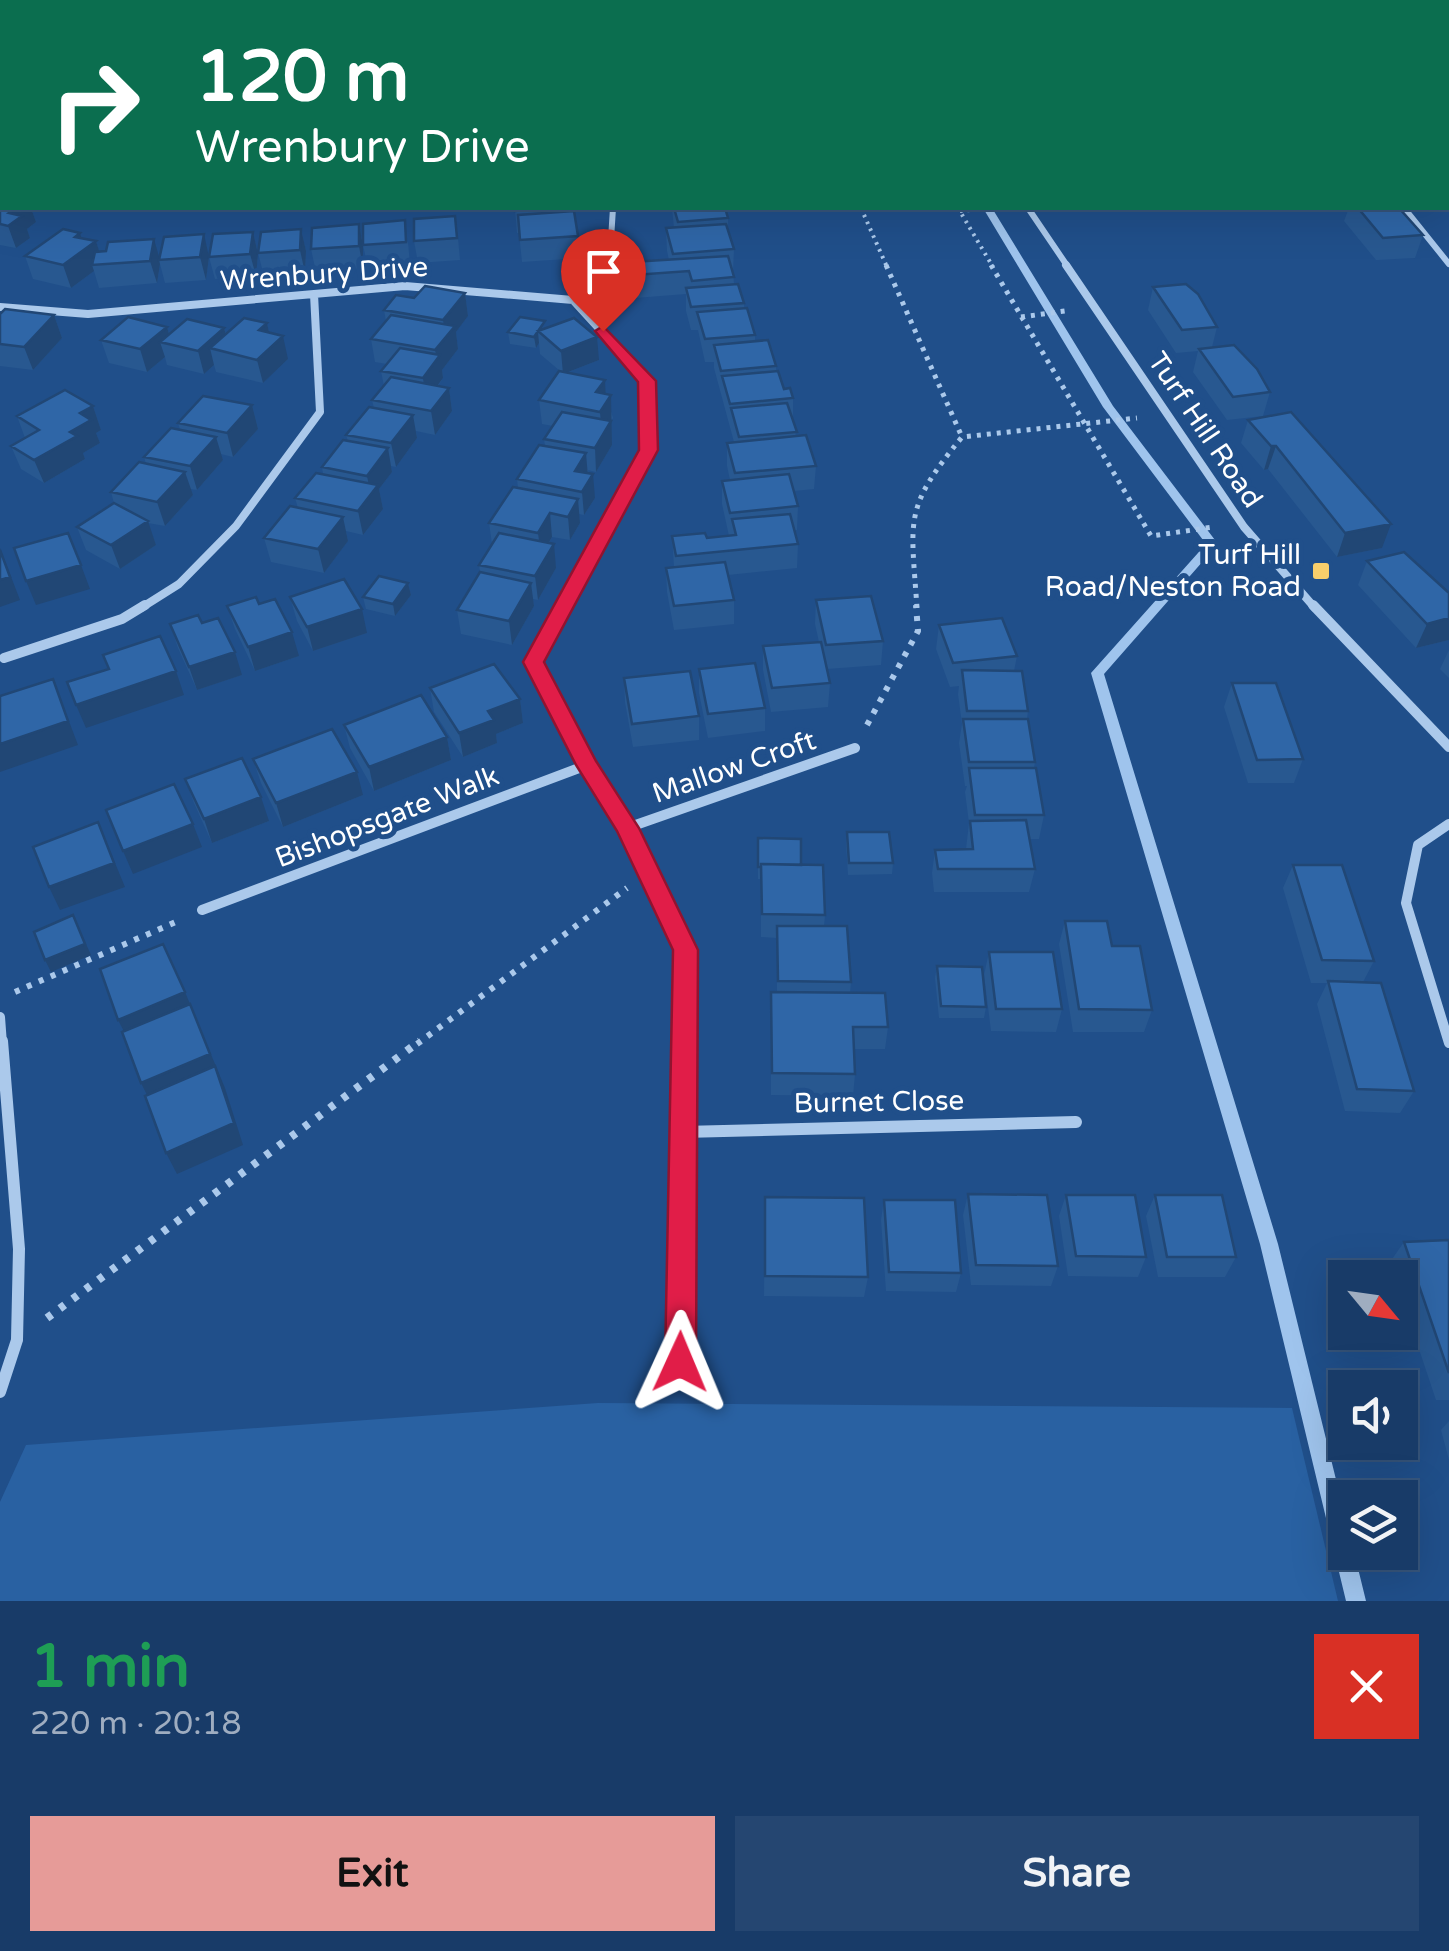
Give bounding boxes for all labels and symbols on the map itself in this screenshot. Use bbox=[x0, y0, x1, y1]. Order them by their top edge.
pin bbox=[561, 229, 646, 332]
street label: Wrenbury Drive bbox=[219, 250, 429, 298]
street label: Turf Hill Road bbox=[1140, 346, 1270, 514]
place label: Turf Hill Road/Neston Road bbox=[1045, 538, 1301, 604]
marker: Turf Hill Road/Neston Road bbox=[1310, 560, 1332, 582]
street label: Mallow Croft bbox=[648, 723, 820, 811]
street label: Bishopsgate Walk bbox=[270, 759, 504, 875]
street label: Burnet Close bbox=[793, 1084, 965, 1120]
north arrow bbox=[1328, 1260, 1418, 1350]
position arrow bbox=[628, 1310, 732, 1414]

